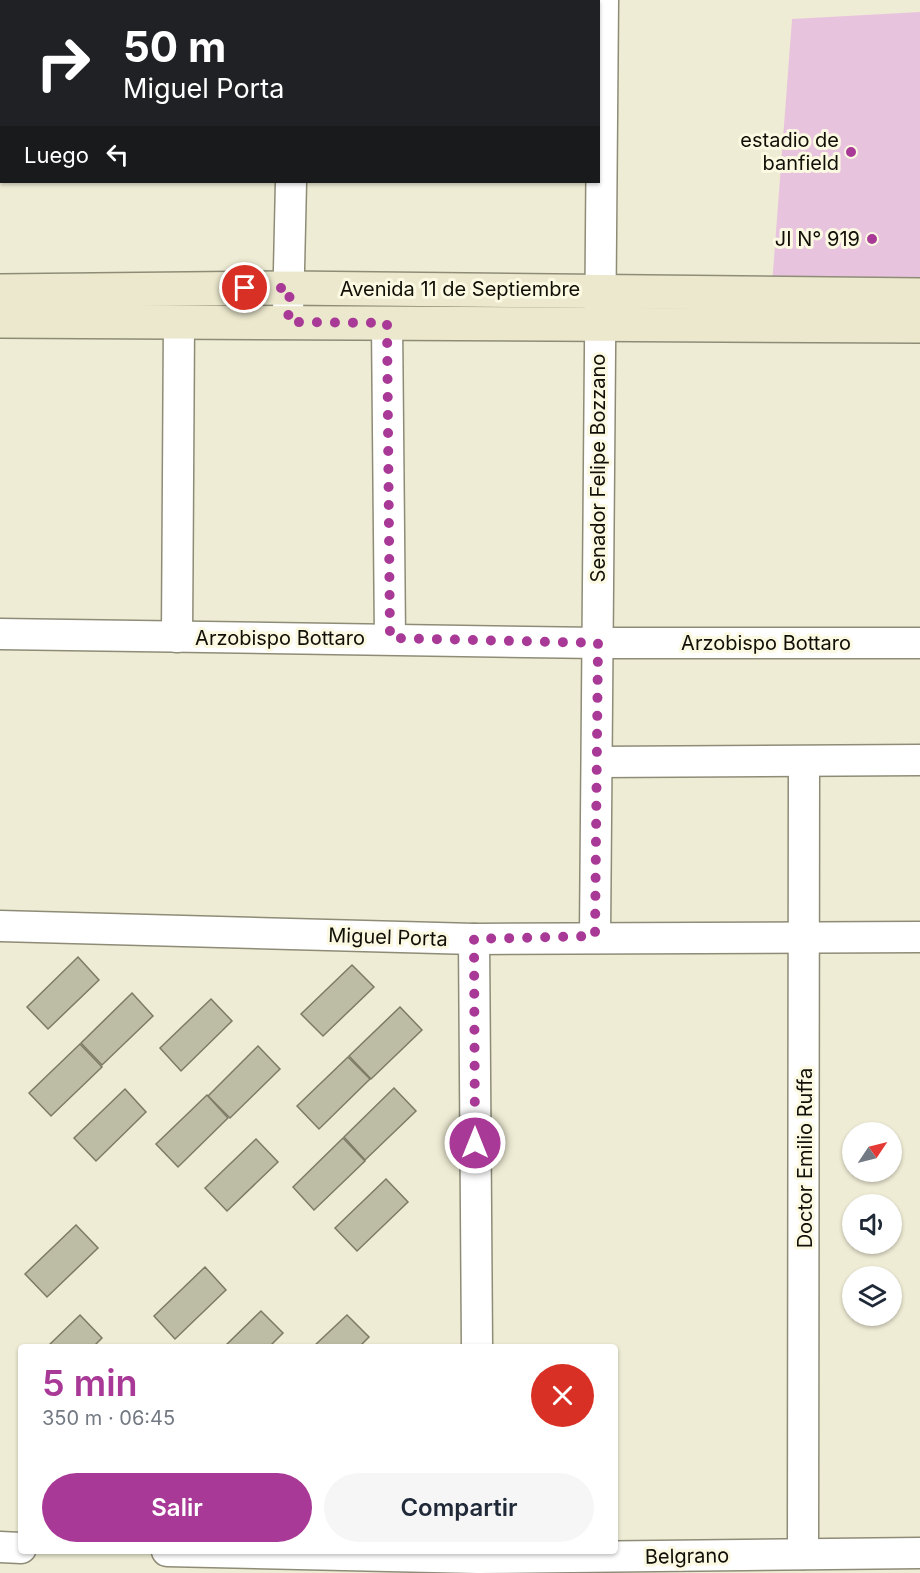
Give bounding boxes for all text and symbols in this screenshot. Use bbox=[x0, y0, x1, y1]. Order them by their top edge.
text: 50 m bbox=[123, 21, 226, 72]
icon: right bbox=[24, 24, 102, 102]
text: Miguel Porta bbox=[123, 72, 284, 105]
place label: estadio de banfield bbox=[740, 128, 839, 175]
icon: left bbox=[101, 138, 134, 171]
text: Luego bbox=[24, 142, 89, 168]
marker: estadio de banfield bbox=[844, 145, 858, 159]
place label: JI N° 919 bbox=[775, 227, 860, 251]
marker: JI N° 919 bbox=[865, 232, 879, 246]
pin bbox=[219, 262, 270, 313]
icon: arrive bbox=[228, 271, 261, 304]
street label: Avenida 11 de Septiembre bbox=[340, 277, 580, 301]
street label: Senador Felipe Bozzano bbox=[586, 354, 610, 582]
street label: Arzobispo Bottaro bbox=[195, 626, 365, 650]
street label: Arzobispo Bottaro bbox=[681, 631, 851, 655]
street label: Miguel Porta bbox=[328, 923, 448, 951]
street label: Doctor Emilio Ruffa bbox=[793, 1068, 817, 1248]
position arrow bbox=[443, 1111, 507, 1175]
north arrow bbox=[842, 1122, 902, 1182]
map controls bbox=[842, 1122, 902, 1326]
button: sound bbox=[842, 1194, 902, 1254]
button: layers bbox=[842, 1266, 902, 1326]
text: 5 min bbox=[42, 1361, 138, 1405]
button: close bbox=[531, 1364, 594, 1427]
text: 350 m · 06:45 bbox=[42, 1406, 175, 1430]
button: Salir bbox=[42, 1473, 312, 1542]
button: Compartir bbox=[324, 1473, 594, 1542]
street label: Belgrano bbox=[645, 1543, 729, 1569]

